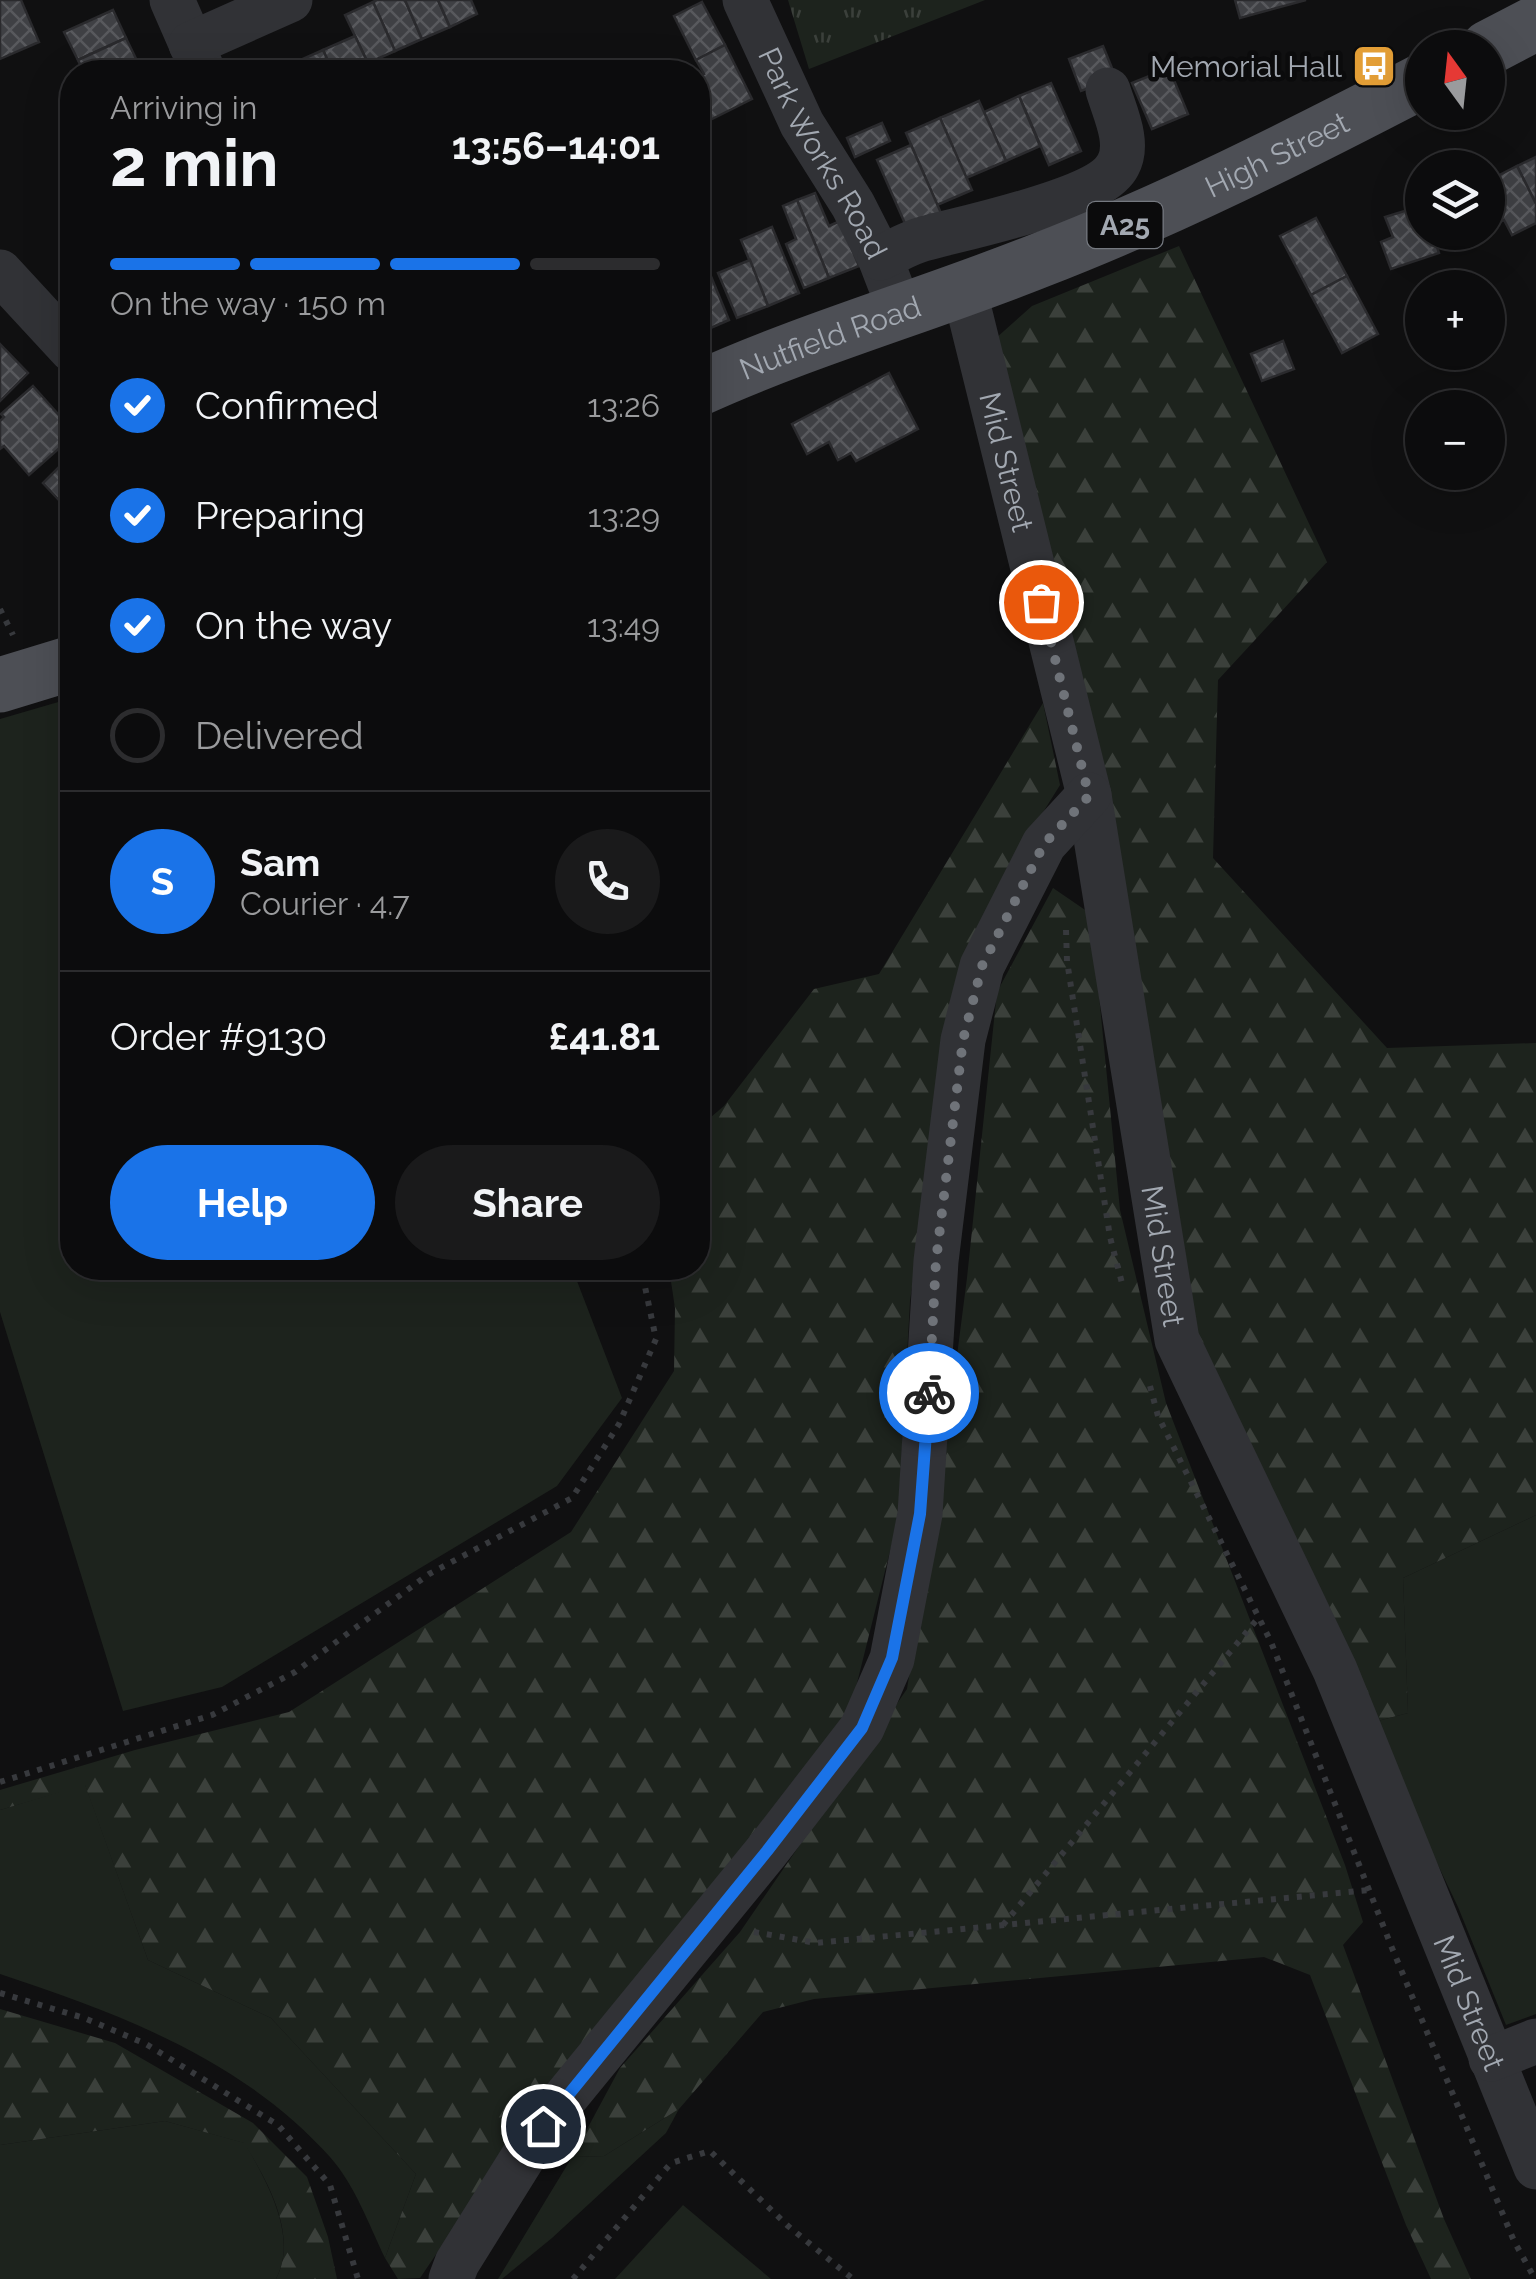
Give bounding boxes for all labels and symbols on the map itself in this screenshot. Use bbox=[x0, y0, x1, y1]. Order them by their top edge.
north arrow bbox=[1405, 30, 1505, 130]
street label: Park Works Road bbox=[752, 42, 895, 264]
bus stop icon: Memorial Hall bbox=[1351, 43, 1397, 89]
place label: Memorial Hall bbox=[1150, 49, 1343, 84]
street label: High Street bbox=[1199, 104, 1354, 204]
road number: A25 bbox=[1088, 202, 1162, 248]
street label: Nutfield Road bbox=[734, 288, 925, 387]
street label: Mid Street bbox=[973, 388, 1041, 535]
pin bbox=[999, 560, 1084, 645]
street label: Mid Street bbox=[1135, 1183, 1192, 1329]
courier bbox=[879, 1343, 979, 1443]
street label: Mid Street bbox=[1427, 1930, 1512, 2075]
pin bbox=[501, 2084, 586, 2169]

